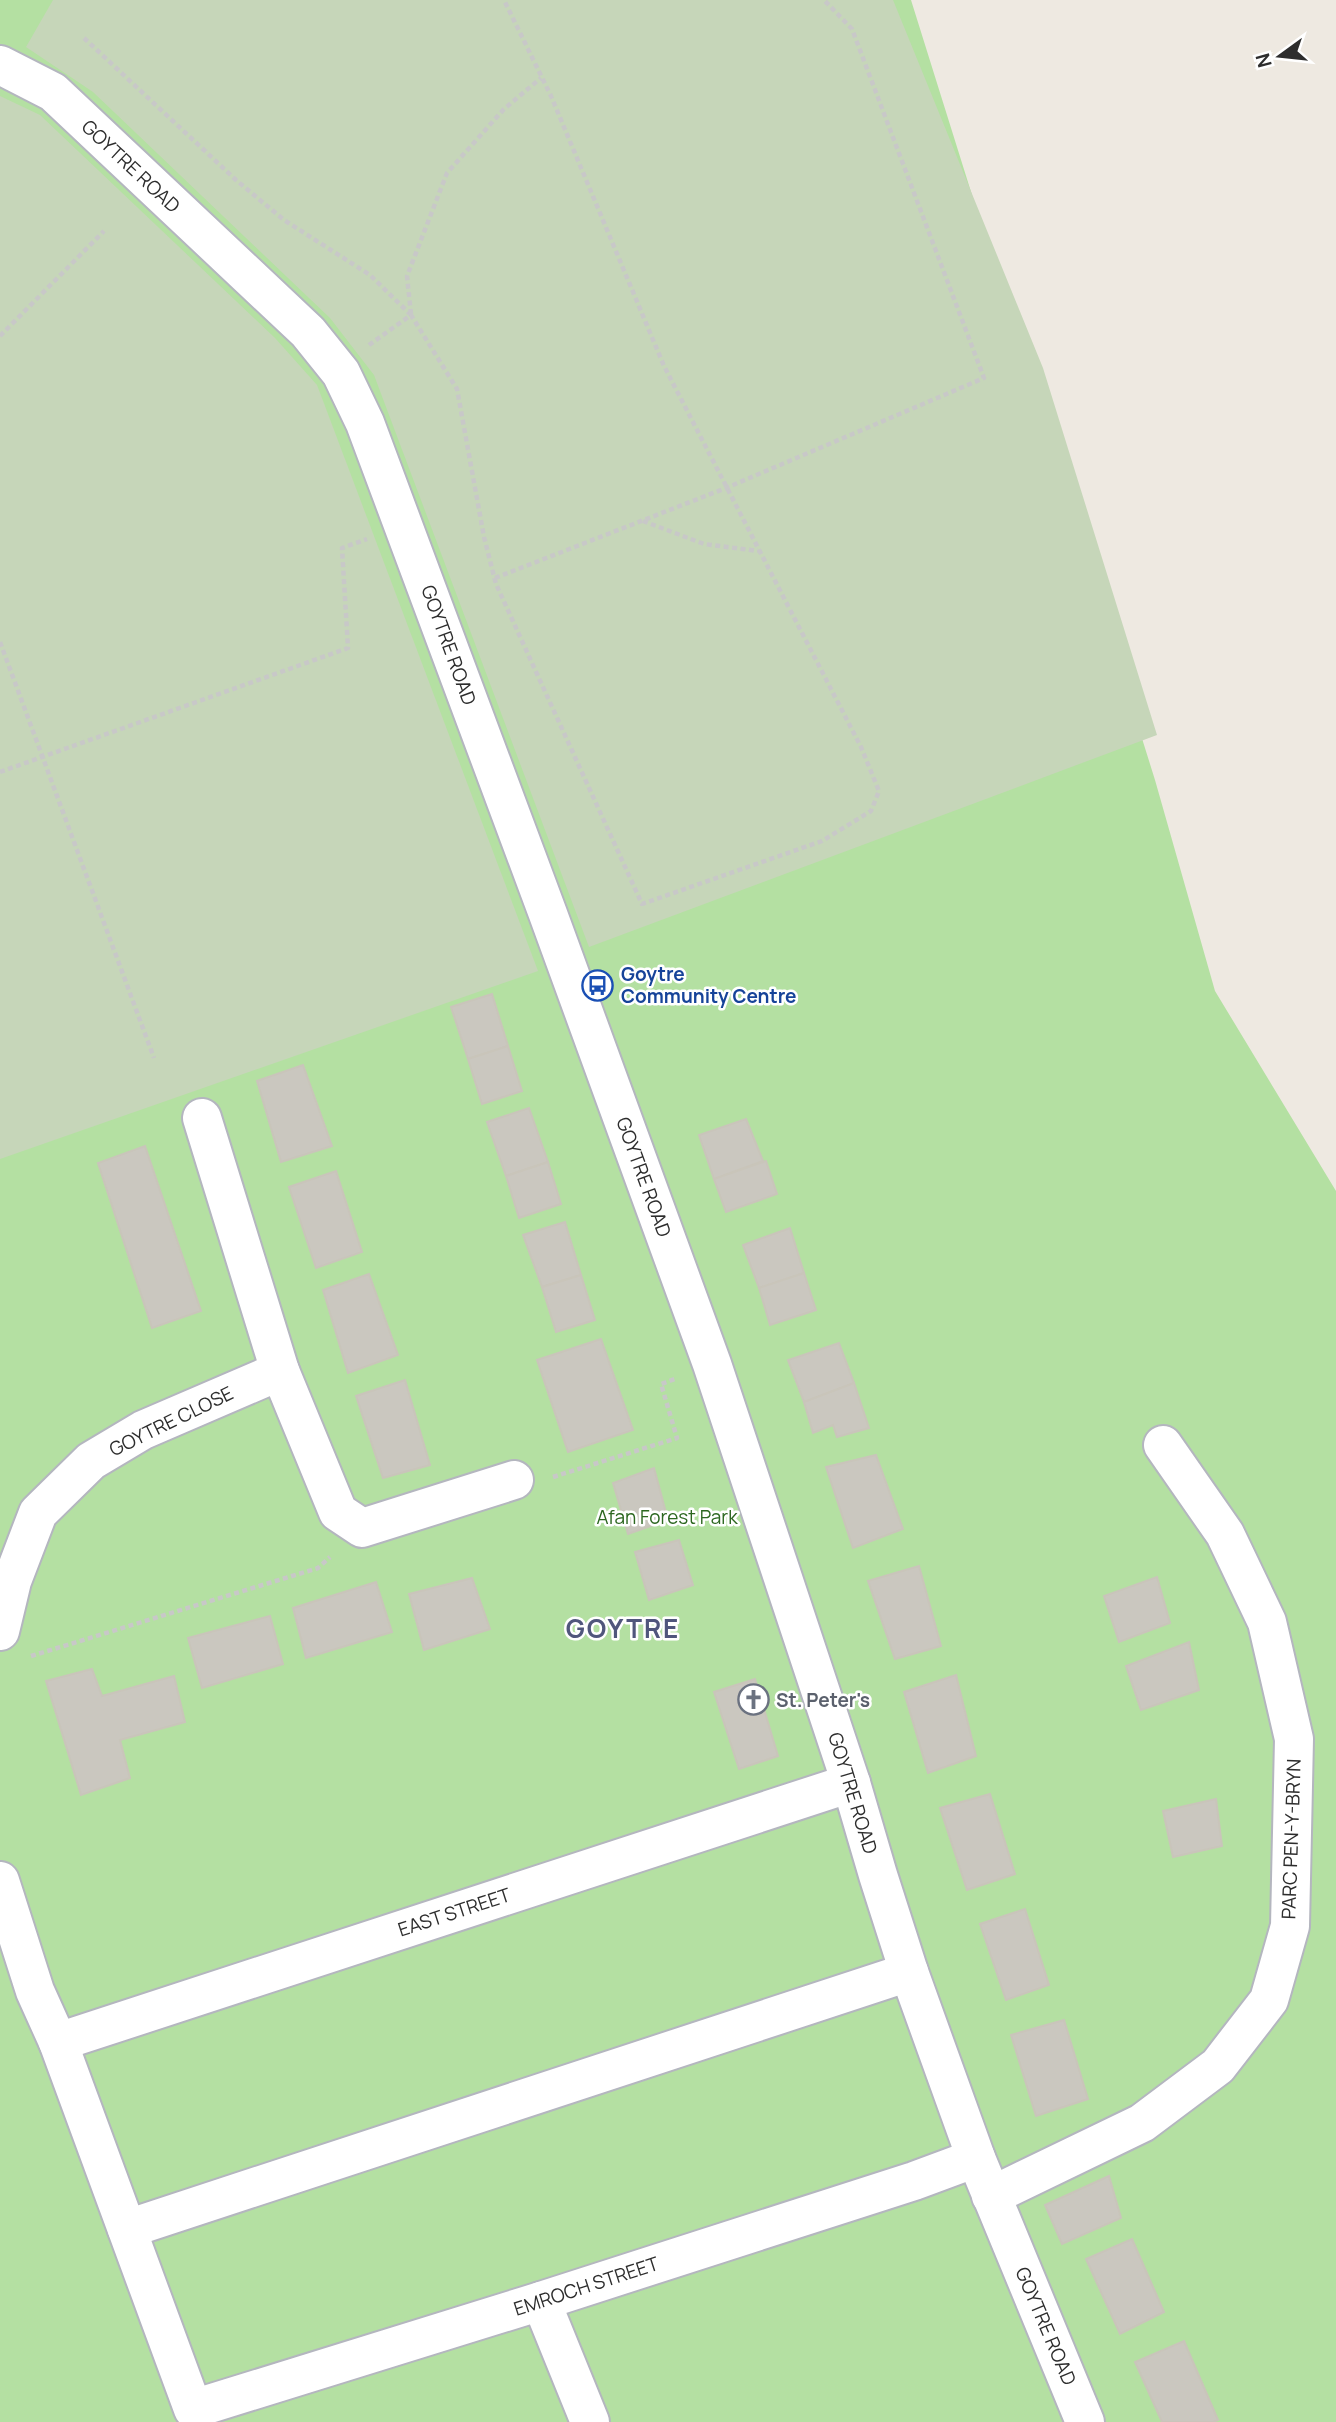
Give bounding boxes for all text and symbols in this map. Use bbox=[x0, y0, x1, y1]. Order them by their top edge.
north arrow bbox=[1245, 21, 1315, 91]
text: N bbox=[1249, 50, 1278, 70]
street label: GOYTRE ROAD bbox=[76, 114, 186, 218]
street label: GOYTRE ROAD bbox=[415, 581, 483, 709]
place label: Goytre Community Centre bbox=[621, 961, 797, 1009]
bus stop icon: Goytre Community Centre bbox=[581, 968, 615, 1002]
street label: GOYTRE ROAD bbox=[610, 1113, 678, 1241]
street label: GOYTRE CLOSE bbox=[105, 1380, 237, 1462]
park label: Afan Forest Park bbox=[596, 1504, 738, 1530]
district label: GOYTRE bbox=[566, 1610, 680, 1646]
church icon: St. Peter's bbox=[736, 1683, 770, 1717]
place label: St. Peter's bbox=[776, 1687, 870, 1713]
street label: GOYTRE ROAD bbox=[822, 1729, 884, 1857]
street label: PARC PEN-Y-BRYN bbox=[1275, 1758, 1307, 1920]
street label: EAST STREET bbox=[394, 1881, 514, 1942]
street label: EMROCH STREET bbox=[510, 2250, 662, 2322]
street label: GOYTRE ROAD bbox=[1009, 2263, 1083, 2389]

